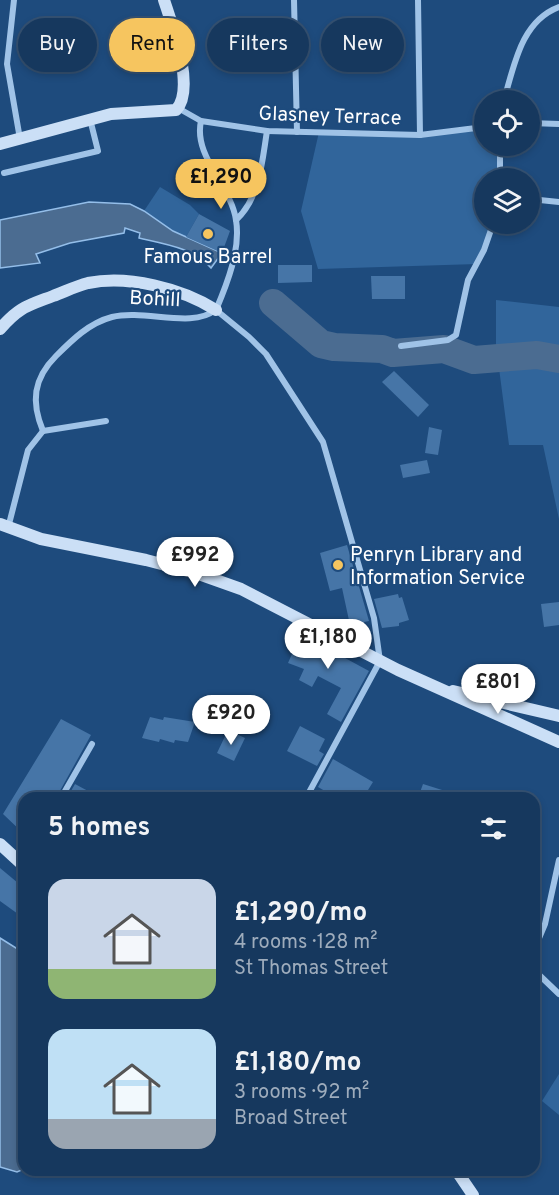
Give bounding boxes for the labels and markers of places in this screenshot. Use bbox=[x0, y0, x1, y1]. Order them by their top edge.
pin: £1,290 bbox=[172, 159, 270, 210]
marker: Famous Barrel bbox=[201, 227, 215, 241]
place label: Famous Barrel bbox=[143, 245, 273, 271]
pin: £992 bbox=[159, 537, 231, 588]
place label: Penryn Library and Information Service bbox=[350, 543, 525, 592]
marker: Penryn Library and Information Service bbox=[331, 558, 345, 572]
pin: £1,180 bbox=[279, 619, 377, 670]
pin: £801 bbox=[462, 664, 534, 715]
pin: £920 bbox=[195, 695, 267, 746]

